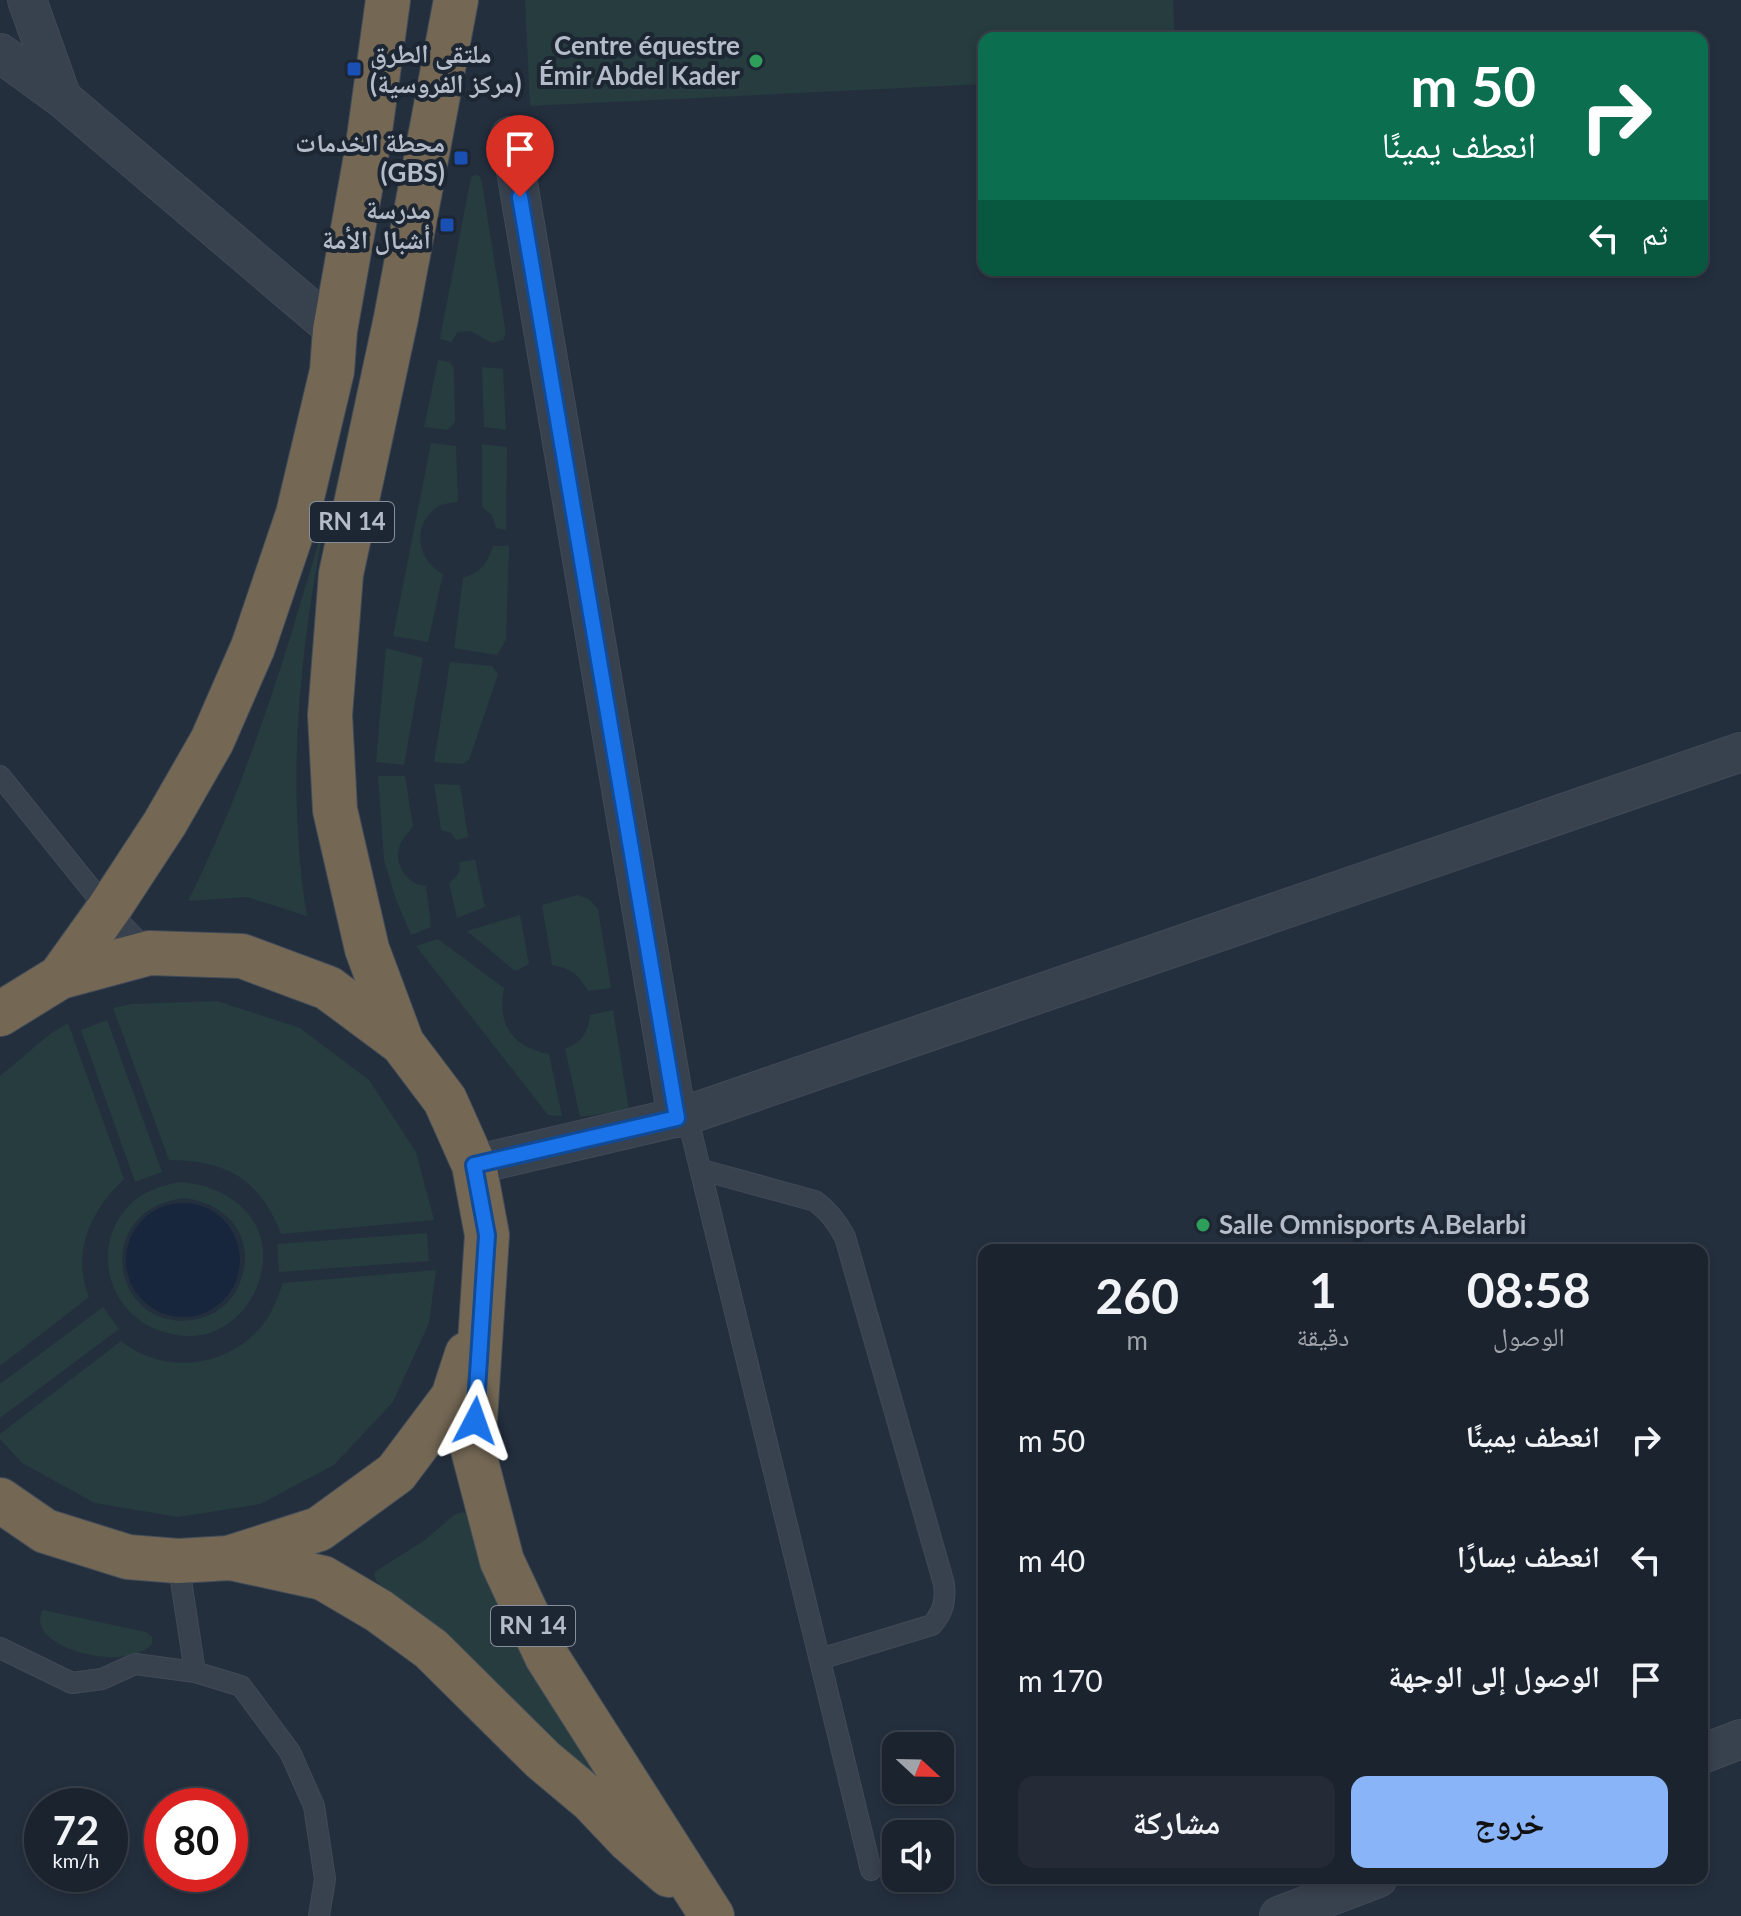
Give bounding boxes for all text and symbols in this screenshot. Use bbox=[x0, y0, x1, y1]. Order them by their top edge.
place label: Centre équestre Émir Abdel Kader bbox=[539, 29, 740, 91]
place label: ملتقى الطرق (مركز الفروسية) bbox=[370, 37, 522, 99]
marker: Centre équestre Émir Abdel Kader bbox=[747, 52, 765, 70]
text: 50 m bbox=[1411, 52, 1536, 119]
marker: ملتقى الطرق (مركز الفروسية) bbox=[345, 60, 363, 78]
icon: right bbox=[1564, 64, 1668, 168]
pin bbox=[486, 115, 554, 197]
text: انعطف يمينًا bbox=[1382, 122, 1536, 166]
place label: محطة الخدمات (GBS) bbox=[295, 126, 445, 188]
icon: arrive bbox=[498, 127, 542, 171]
marker: محطة الخدمات (GBS) bbox=[452, 149, 470, 167]
place label: مدرسة أشبال الأمة bbox=[322, 193, 431, 256]
text: ثم bbox=[1642, 215, 1668, 251]
marker: مدرسة أشبال الأمة bbox=[438, 216, 456, 234]
icon: left bbox=[1582, 216, 1626, 260]
road number: RN 14 bbox=[310, 502, 394, 542]
place label: Salle Omnisports A.Belarbi bbox=[1219, 1208, 1526, 1240]
marker: Salle Omnisports A.Belarbi bbox=[1194, 1216, 1212, 1234]
text: 1 bbox=[1309, 1261, 1337, 1318]
text: 08:58 bbox=[1467, 1261, 1591, 1318]
text: 260 bbox=[1095, 1267, 1179, 1324]
text: دقيقة bbox=[1296, 1320, 1349, 1352]
text: الوصول bbox=[1493, 1320, 1565, 1352]
text: m bbox=[1127, 1324, 1148, 1356]
position arrow bbox=[433, 1379, 517, 1463]
text: انعطف يمينًا bbox=[1465, 1417, 1600, 1453]
icon: right bbox=[1624, 1418, 1668, 1462]
text: 50 m bbox=[1018, 1422, 1085, 1458]
text: انعطف يسارًا bbox=[1457, 1537, 1600, 1573]
icon: left bbox=[1624, 1538, 1668, 1582]
text: 40 m bbox=[1018, 1542, 1085, 1578]
road number: RN 14 bbox=[491, 1606, 575, 1646]
text: الوصول إلى الوجهة bbox=[1388, 1657, 1600, 1693]
icon: arrive bbox=[1624, 1658, 1668, 1702]
text: 170 m bbox=[1018, 1662, 1103, 1698]
north arrow bbox=[882, 1732, 954, 1804]
map controls bbox=[882, 1732, 954, 1892]
button: مشاركة bbox=[1018, 1776, 1335, 1868]
button: خروج bbox=[1351, 1776, 1668, 1868]
speed limit sign: 80 bbox=[144, 1788, 248, 1892]
text: 72 bbox=[53, 1806, 99, 1854]
button: sound bbox=[882, 1820, 954, 1892]
text: km/h bbox=[53, 1848, 99, 1872]

